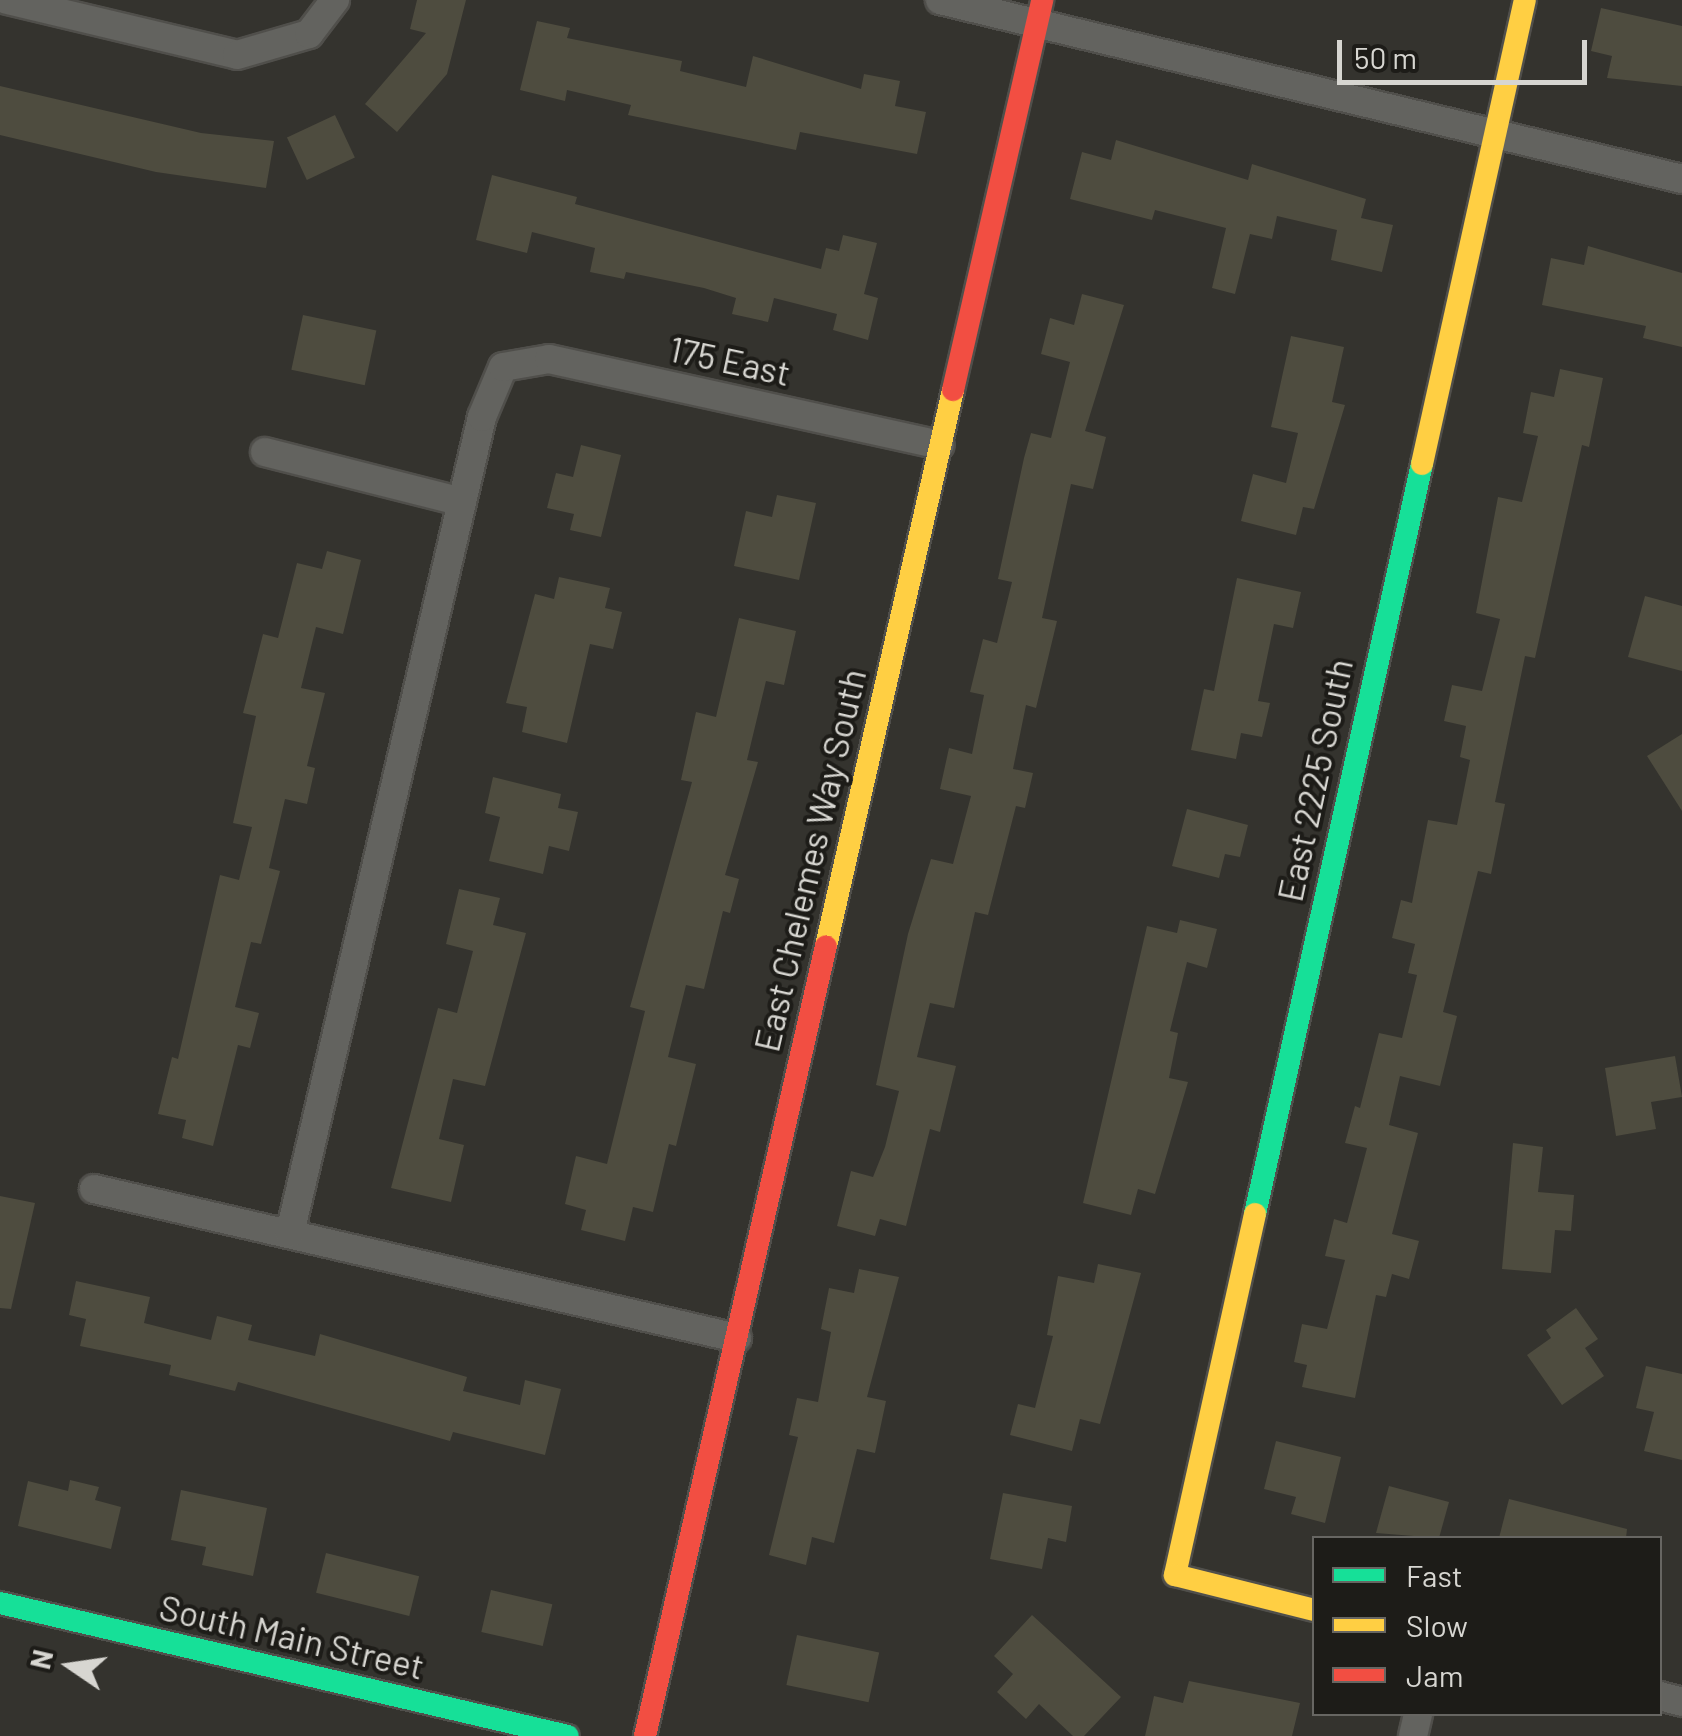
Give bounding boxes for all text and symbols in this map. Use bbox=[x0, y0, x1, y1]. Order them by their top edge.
scale bar bbox=[1342, 20, 1592, 82]
text: 50 m bbox=[1354, 39, 1417, 75]
street label: 175 East bbox=[666, 327, 794, 393]
street label: East 2225 South bbox=[1268, 655, 1360, 905]
street label: East Chelemes Way South bbox=[745, 665, 873, 1055]
legend bbox=[1312, 1536, 1662, 1716]
text: Fast bbox=[1406, 1557, 1463, 1593]
street label: South Main Street bbox=[156, 1585, 428, 1687]
text: Slow bbox=[1406, 1607, 1468, 1643]
north arrow bbox=[20, 1616, 120, 1716]
text: N bbox=[22, 1646, 59, 1672]
text: Jam bbox=[1406, 1657, 1463, 1693]

